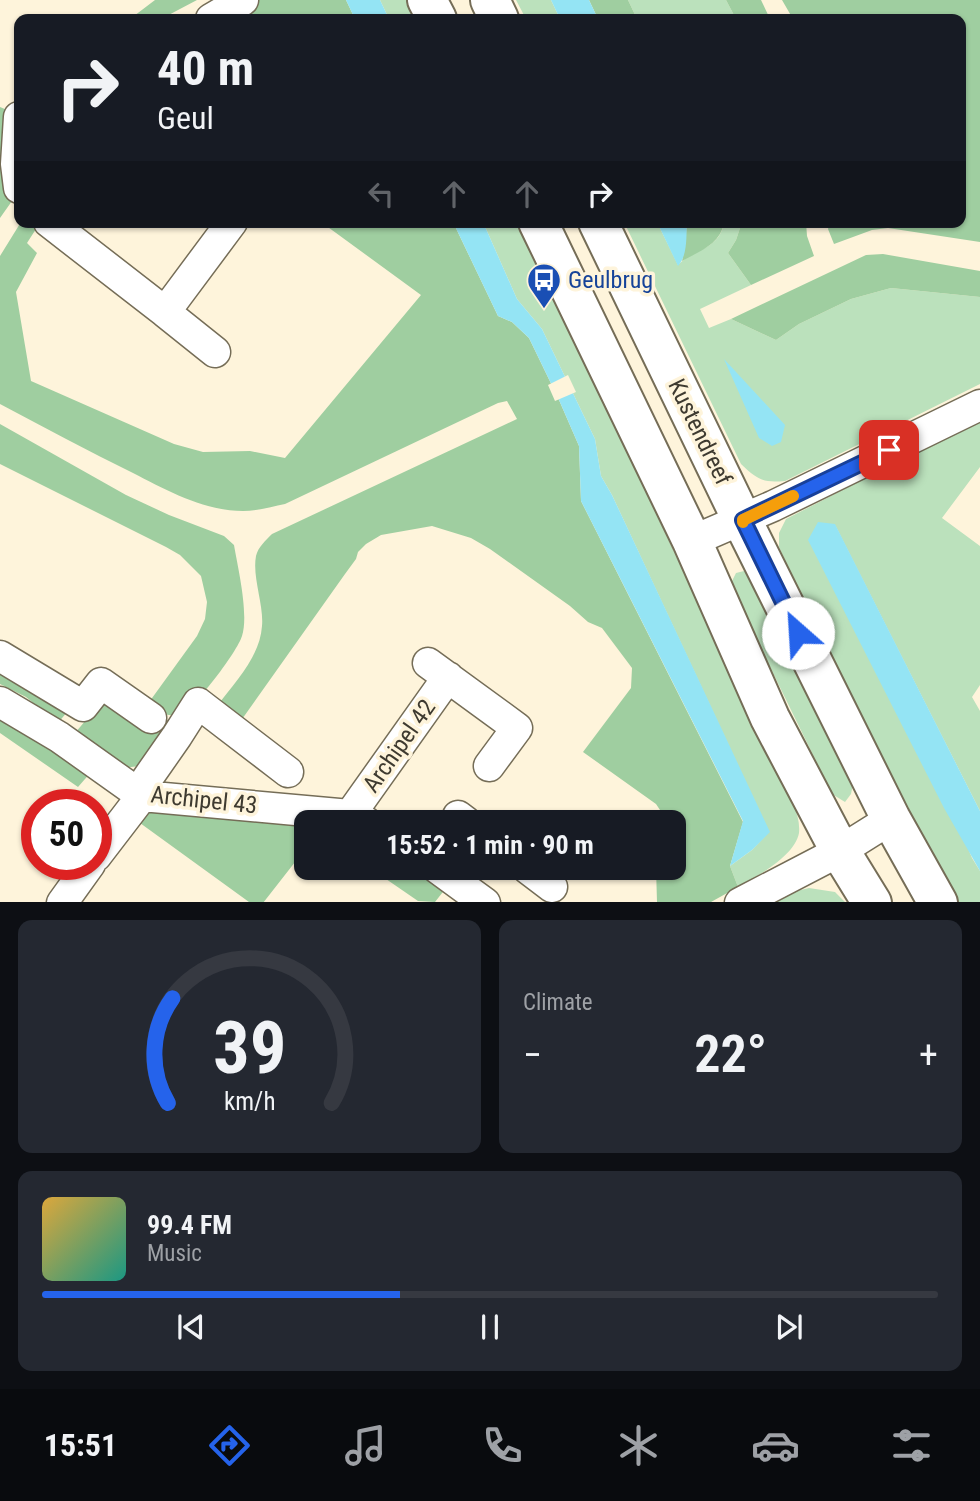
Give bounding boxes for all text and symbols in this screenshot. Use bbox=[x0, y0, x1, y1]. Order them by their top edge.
text: 40 m bbox=[157, 40, 254, 97]
icon: right bbox=[42, 42, 133, 133]
text: Geul bbox=[157, 99, 214, 137]
icon: left bbox=[362, 175, 400, 213]
icon: ahead bbox=[435, 175, 473, 213]
icon: ahead bbox=[508, 175, 546, 213]
icon: right bbox=[581, 175, 619, 213]
bus stop icon: Geulbrug bbox=[525, 261, 563, 310]
place label: Geulbrug bbox=[568, 266, 653, 294]
street label: Kustendreef bbox=[662, 374, 738, 490]
pin bbox=[859, 420, 919, 480]
icon: arrive bbox=[870, 431, 908, 469]
position arrow bbox=[761, 596, 835, 670]
street label: Archipel 42 bbox=[357, 694, 441, 798]
street label: Archipel 43 bbox=[149, 780, 259, 820]
speed limit sign: 50 bbox=[21, 789, 112, 880]
text: 15:52 · 1 min · 90 m bbox=[386, 830, 594, 860]
text: Climate bbox=[523, 989, 593, 1016]
text: 39 bbox=[213, 1005, 286, 1091]
text: 22° bbox=[694, 1024, 767, 1085]
text: − bbox=[523, 1033, 542, 1077]
text: + bbox=[919, 1033, 938, 1077]
text: km/h bbox=[224, 1086, 275, 1115]
text: 99.4 FM bbox=[147, 1210, 232, 1240]
text: Music bbox=[147, 1240, 202, 1267]
icon: previous bbox=[172, 1308, 210, 1346]
icon: pause bbox=[471, 1308, 509, 1346]
icon: next bbox=[770, 1308, 808, 1346]
icon: directions bbox=[205, 1421, 254, 1470]
icon: music bbox=[341, 1421, 390, 1470]
icon: phone bbox=[478, 1421, 527, 1470]
icon: climate bbox=[614, 1421, 663, 1470]
icon: car bbox=[751, 1421, 800, 1470]
icon: filters bbox=[887, 1421, 936, 1470]
text: 15:51 bbox=[44, 1426, 117, 1464]

